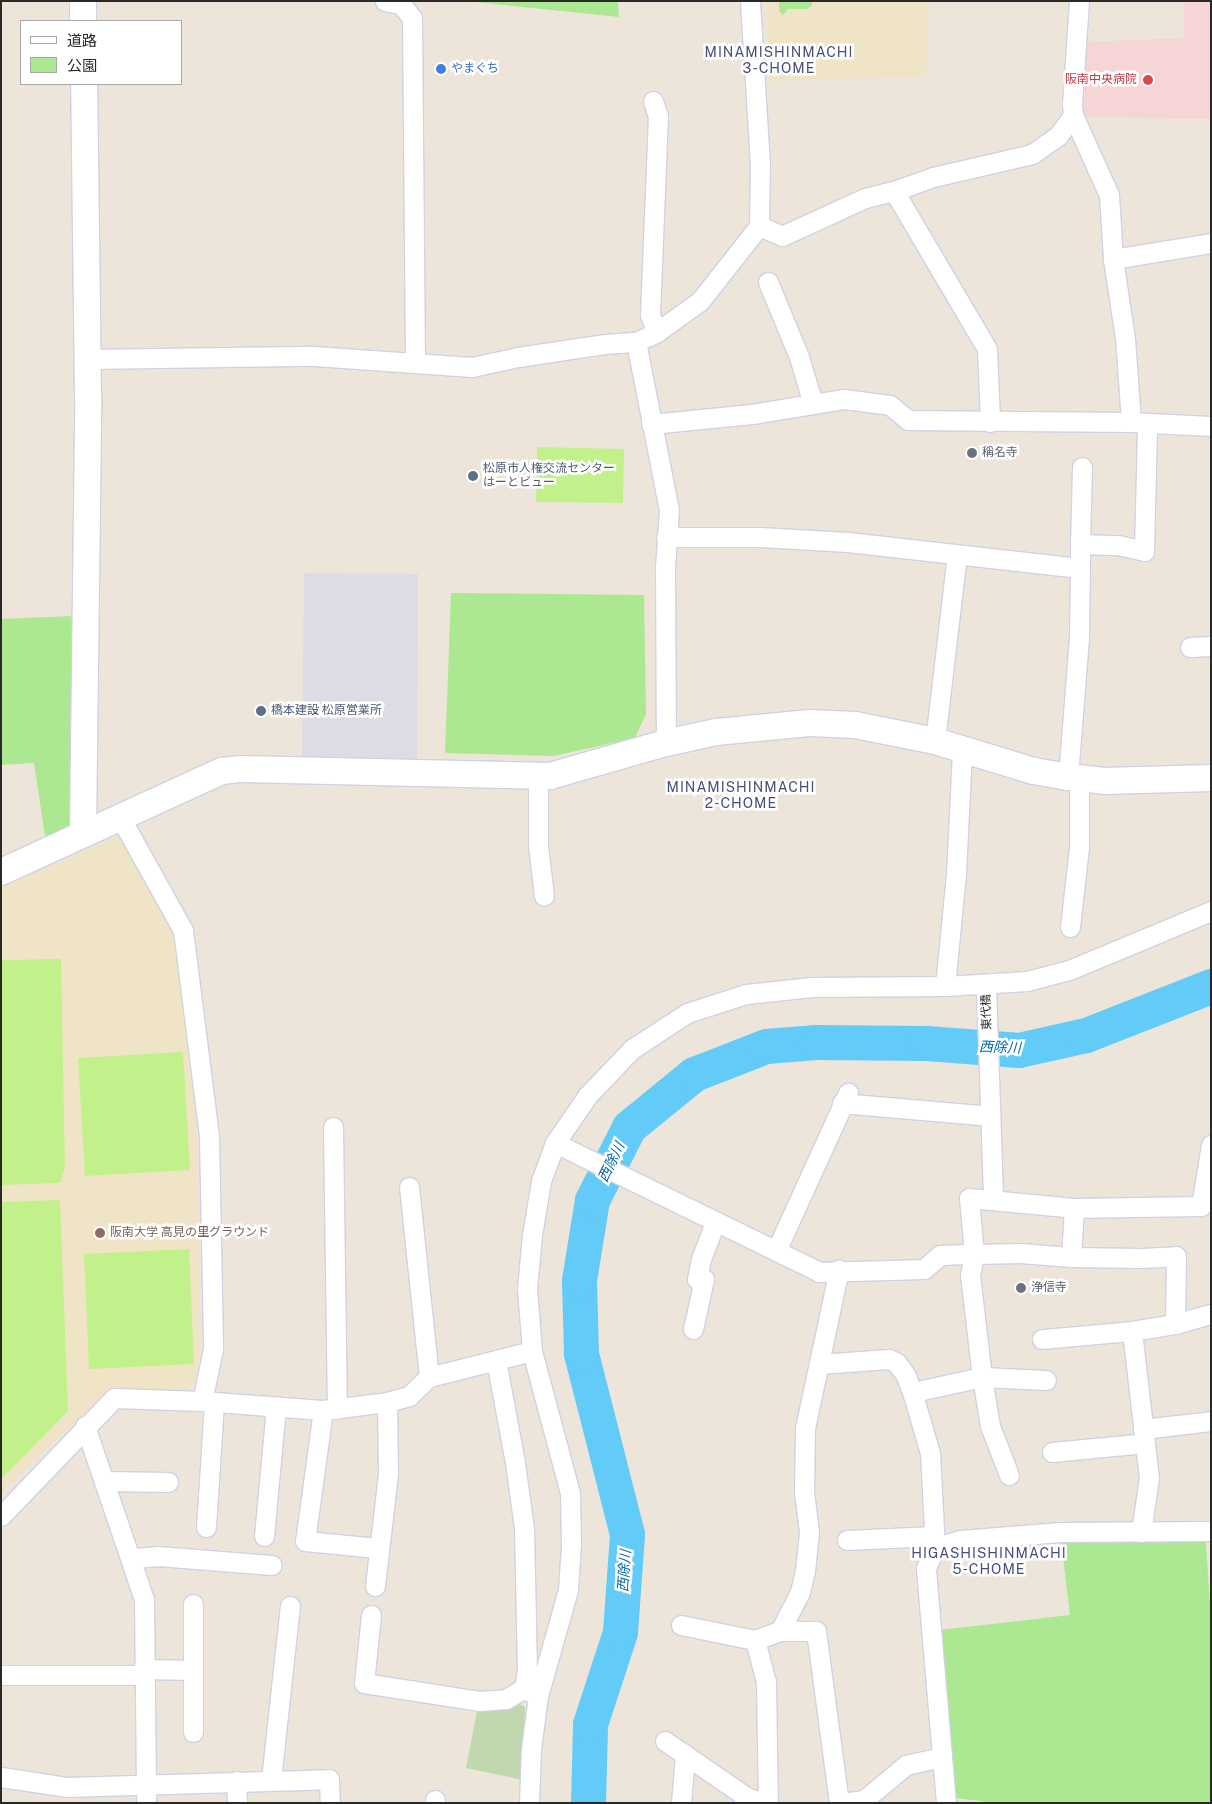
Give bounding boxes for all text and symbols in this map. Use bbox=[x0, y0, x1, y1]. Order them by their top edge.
legend bbox=[20, 20, 182, 85]
text: 道路 bbox=[67, 32, 97, 49]
district label: MINAMISHINMACHI 3-CHOME bbox=[703, 44, 855, 76]
text: 公園 bbox=[67, 57, 97, 74]
place label: やまぐち bbox=[451, 62, 499, 76]
marker: やまぐち bbox=[435, 63, 447, 75]
place label: 阪南中央病院 bbox=[1065, 73, 1137, 87]
marker: 阪南中央病院 bbox=[1141, 73, 1155, 87]
place label: 稱名寺 bbox=[982, 446, 1018, 460]
marker: 稱名寺 bbox=[966, 447, 978, 459]
place label: 松原市人権交流センター はーとビュー bbox=[483, 462, 615, 490]
marker: 松原市人権交流センター はーとビュー bbox=[467, 470, 479, 482]
place label: 橋本建設 松原営業所 bbox=[271, 704, 382, 718]
marker: 橋本建設 松原営業所 bbox=[255, 705, 267, 717]
district label: MINAMISHINMACHI 2-CHOME bbox=[665, 779, 817, 812]
street label: 東代橋 bbox=[979, 994, 995, 1030]
water label: 西除川 bbox=[979, 1038, 1021, 1056]
water label: 西除川 bbox=[594, 1139, 628, 1185]
place label: 阪南大学 高見の里グラウンド bbox=[110, 1226, 269, 1240]
marker: 阪南大学 高見の里グラウンド bbox=[94, 1227, 106, 1239]
place label: 浄信寺 bbox=[1031, 1281, 1067, 1295]
marker: 浄信寺 bbox=[1015, 1282, 1027, 1294]
district label: HIGASHISHINMACHI 5-CHOME bbox=[909, 1545, 1069, 1578]
water label: 西除川 bbox=[614, 1549, 634, 1593]

